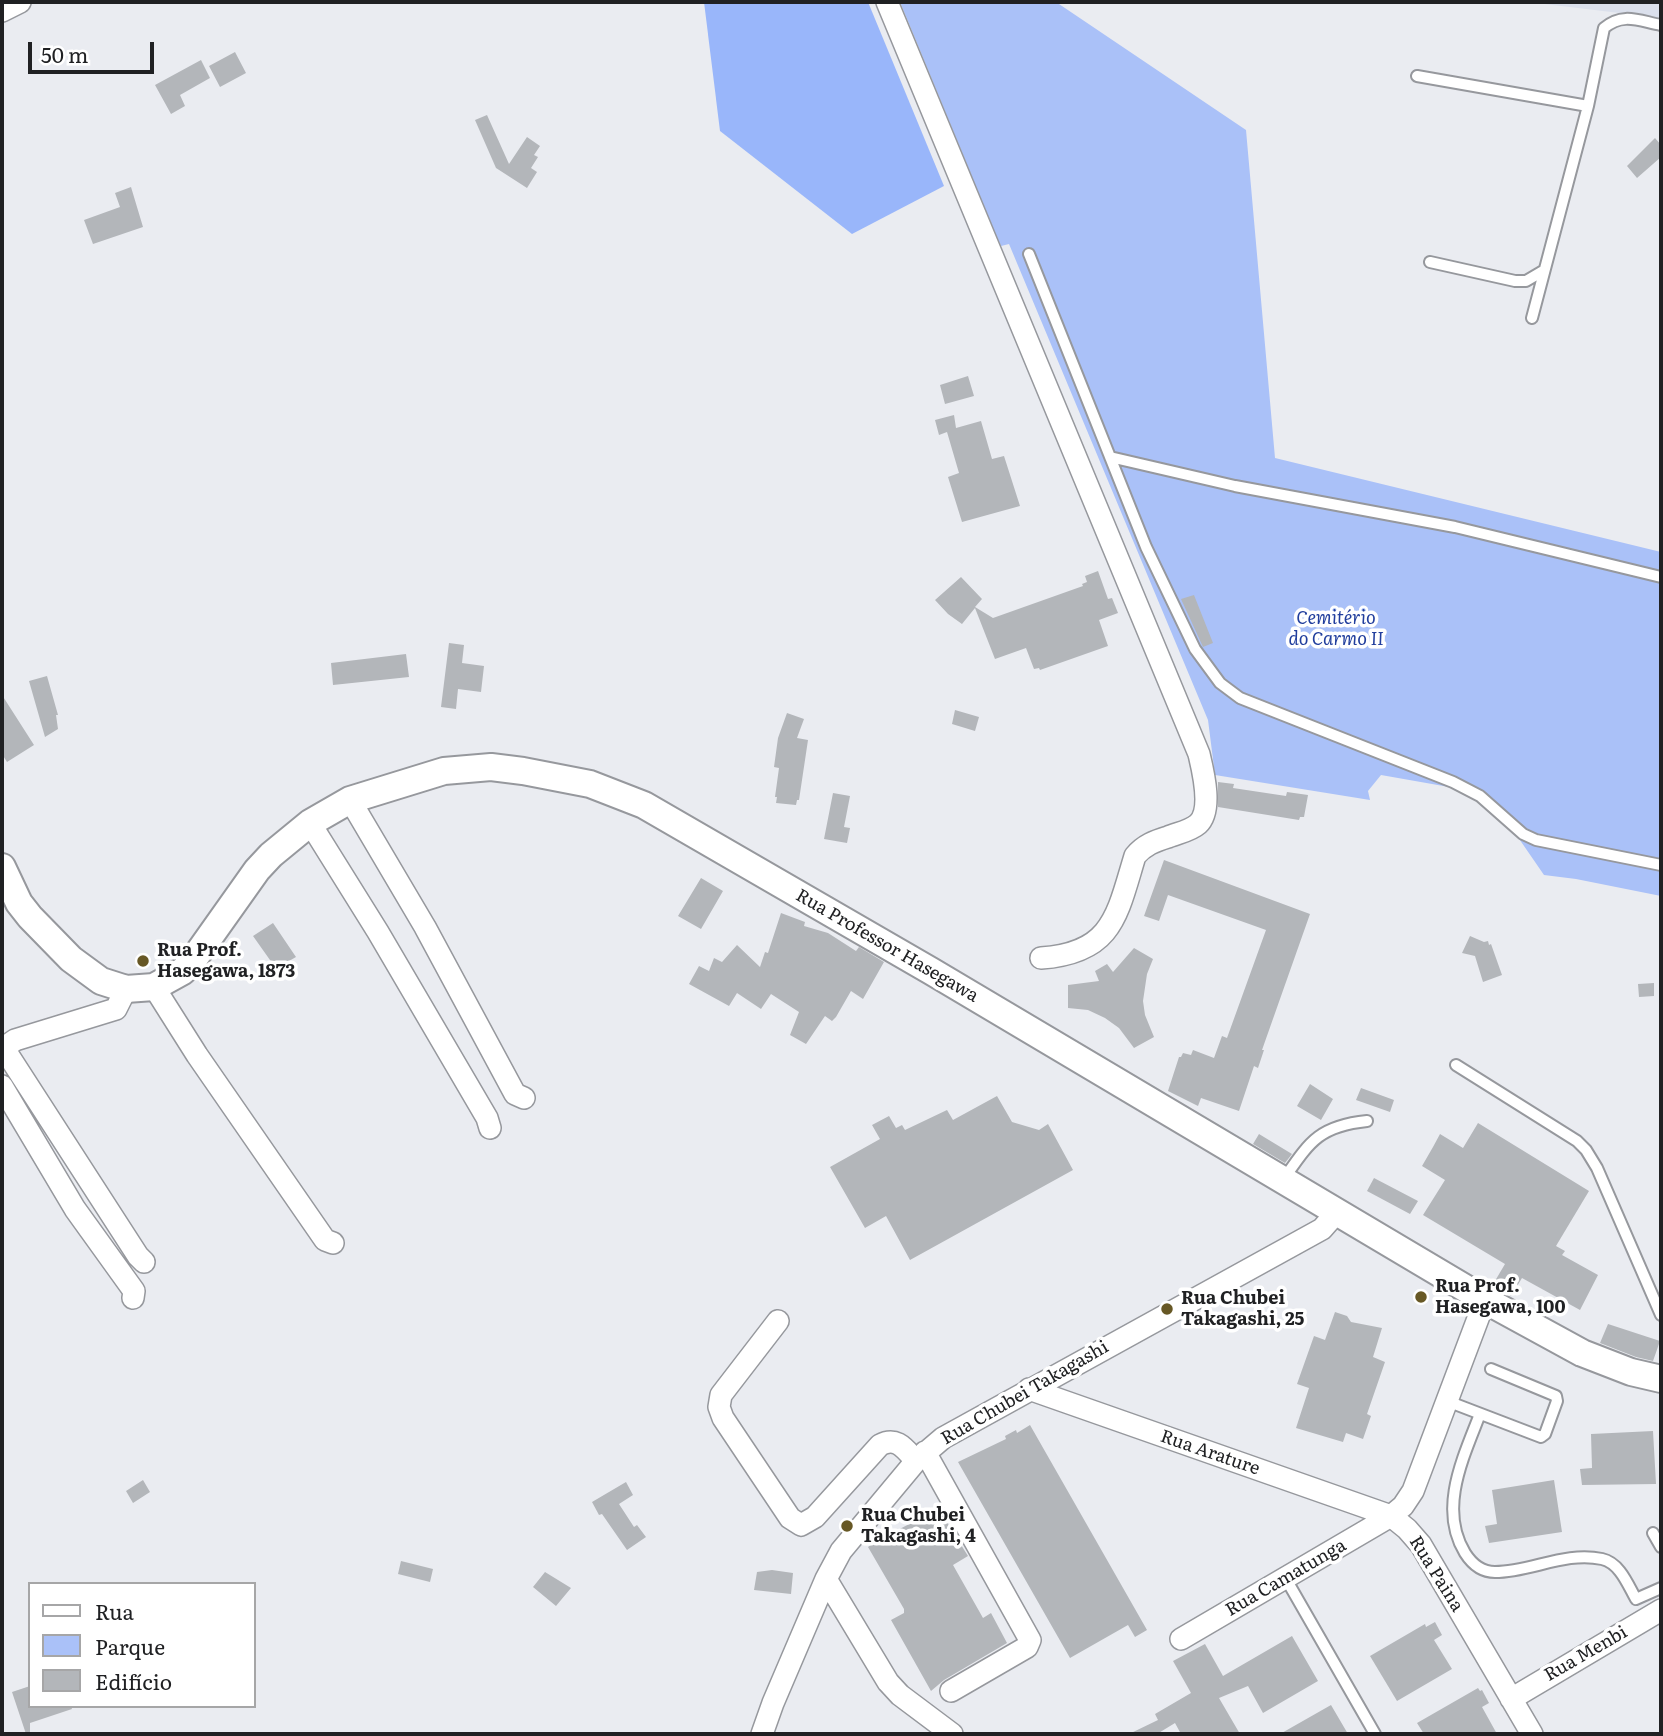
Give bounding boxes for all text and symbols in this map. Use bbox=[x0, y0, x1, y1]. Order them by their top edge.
scale bar bbox=[32, 28, 158, 72]
text: 50 m bbox=[41, 38, 88, 69]
park label: Cemitério do Carmo II bbox=[1289, 608, 1383, 650]
street label: Rua Professor Hasegawa bbox=[792, 885, 982, 1007]
place label: Rua Prof. Hasegawa, 1873 bbox=[157, 940, 295, 982]
marker: Rua Prof. Hasegawa, 1873 bbox=[135, 953, 151, 969]
place label: Rua Prof. Hasegawa, 100 bbox=[1435, 1276, 1566, 1318]
place label: Rua Chubei Takagashi, 25 bbox=[1181, 1288, 1304, 1330]
marker: Rua Prof. Hasegawa, 100 bbox=[1413, 1289, 1429, 1305]
marker: Rua Chubei Takagashi, 25 bbox=[1159, 1301, 1175, 1317]
street label: Rua Chubei Takagashi bbox=[938, 1336, 1112, 1450]
street label: Rua Arature bbox=[1157, 1426, 1263, 1480]
place label: Rua Chubei Takagashi, 4 bbox=[861, 1505, 976, 1548]
marker: Rua Chubei Takagashi, 4 bbox=[839, 1518, 855, 1534]
street label: Rua Paina bbox=[1404, 1532, 1468, 1616]
street label: Rua Camatunga bbox=[1222, 1535, 1350, 1621]
legend bbox=[28, 1582, 256, 1708]
text: Rua bbox=[95, 1595, 134, 1626]
street label: Rua Menbi bbox=[1541, 1622, 1631, 1686]
text: Parque bbox=[95, 1630, 165, 1661]
text: Edifício bbox=[95, 1665, 172, 1696]

